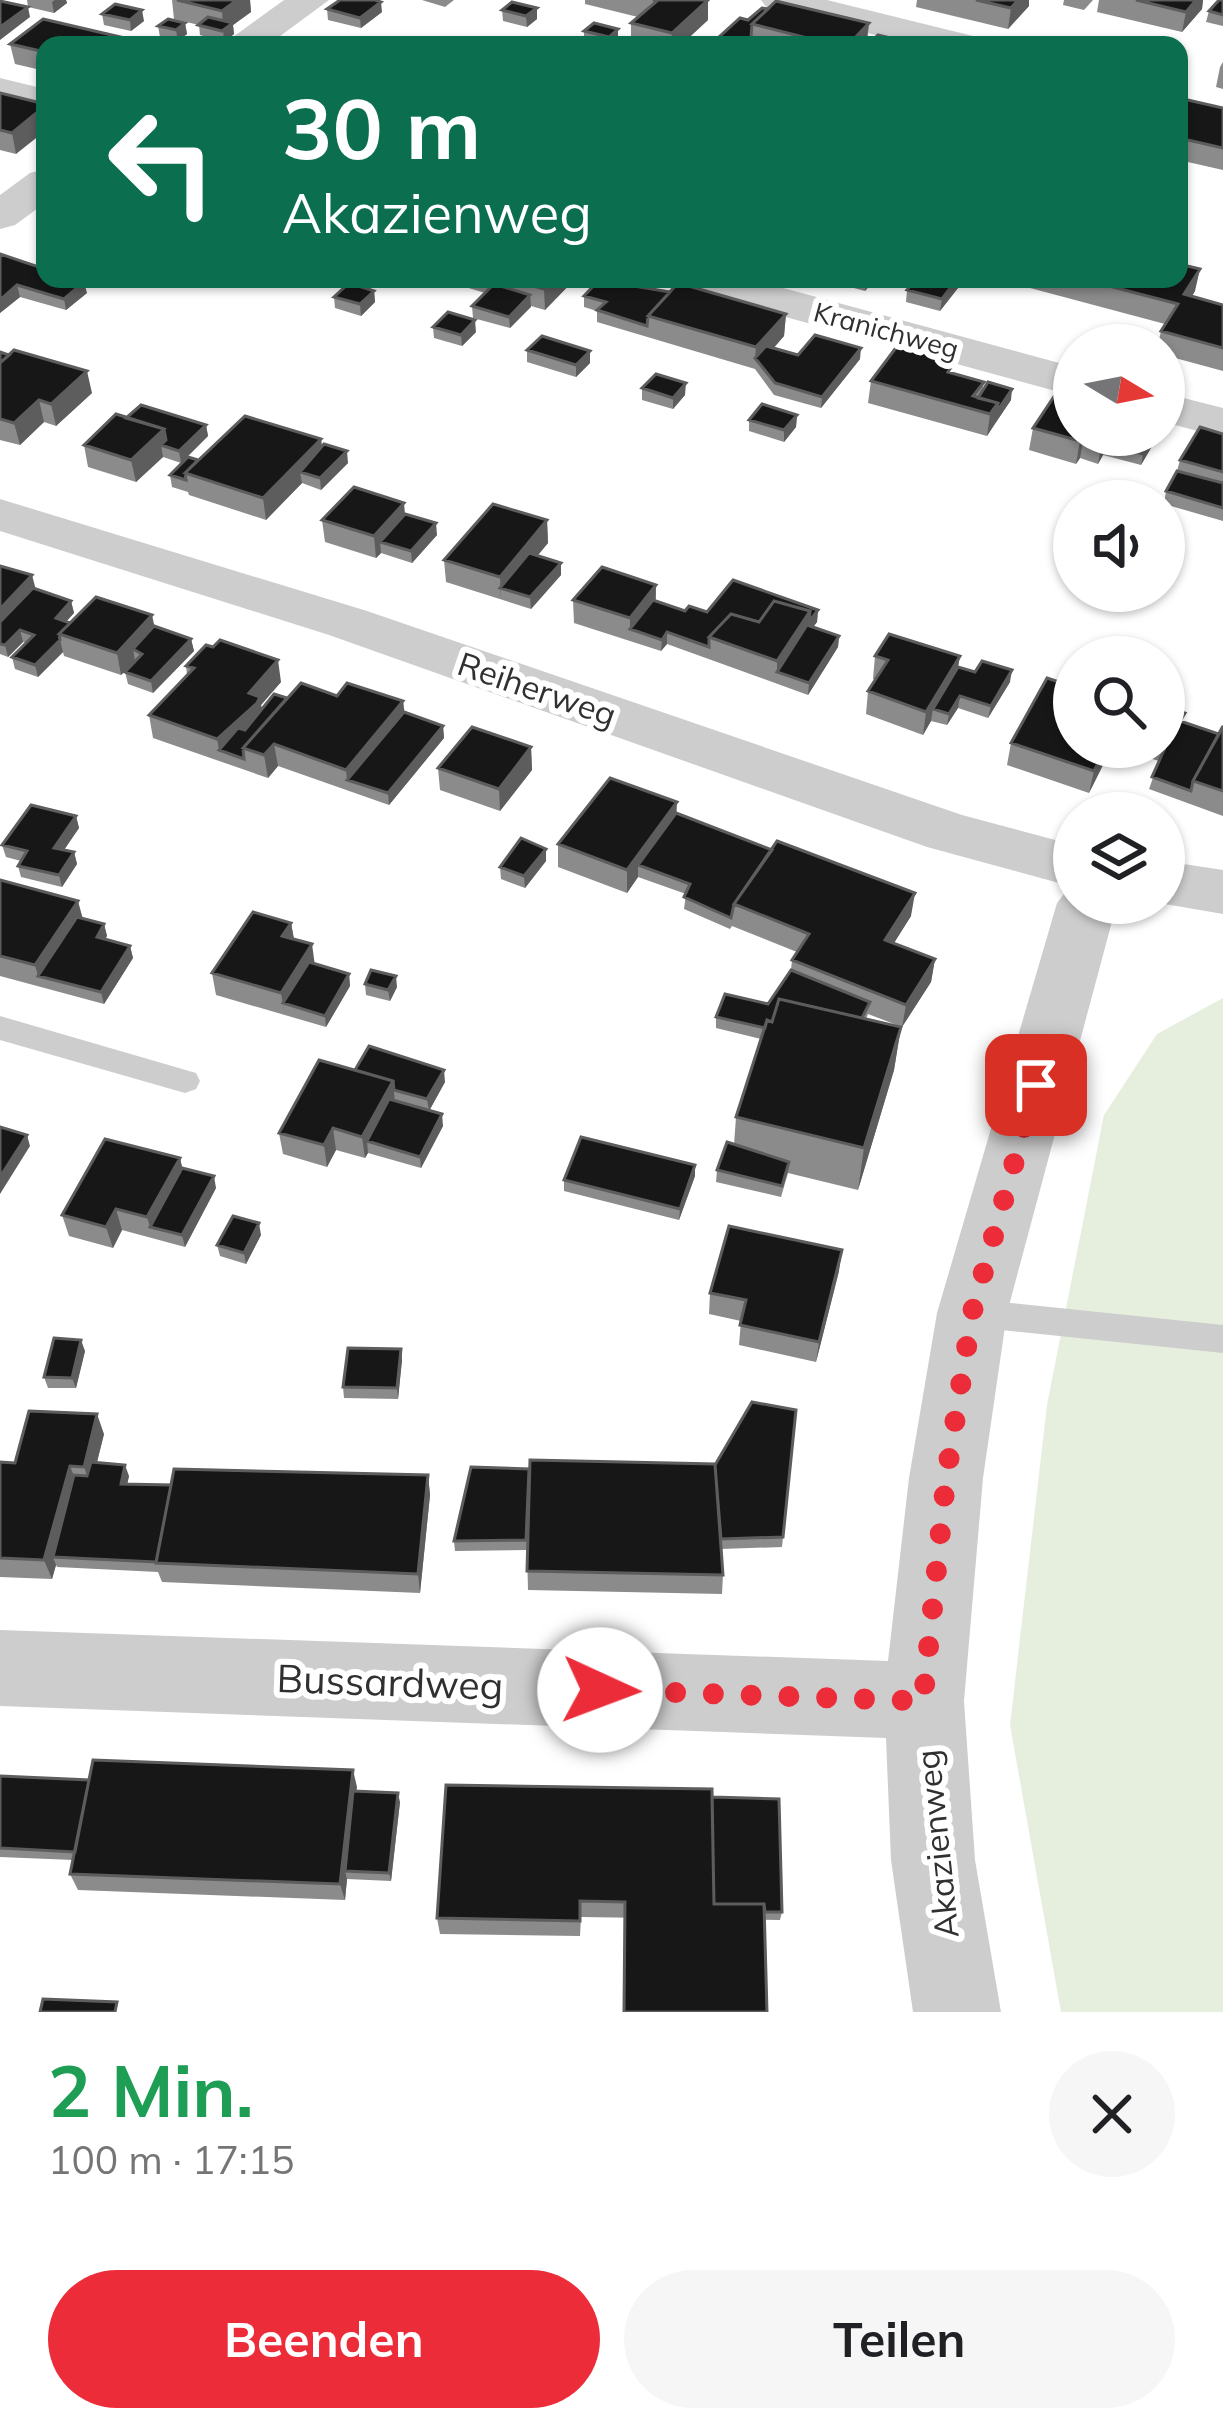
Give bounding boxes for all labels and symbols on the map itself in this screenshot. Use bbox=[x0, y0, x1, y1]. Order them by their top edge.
street label: Kranichweg bbox=[810, 294, 962, 366]
north arrow bbox=[1053, 324, 1185, 456]
street label: Reiherweg bbox=[453, 642, 622, 735]
pin bbox=[985, 1034, 1087, 1136]
position arrow bbox=[537, 1627, 663, 1753]
street label: Bussardweg bbox=[276, 1653, 504, 1710]
street label: Akazienweg bbox=[906, 1748, 967, 1940]

